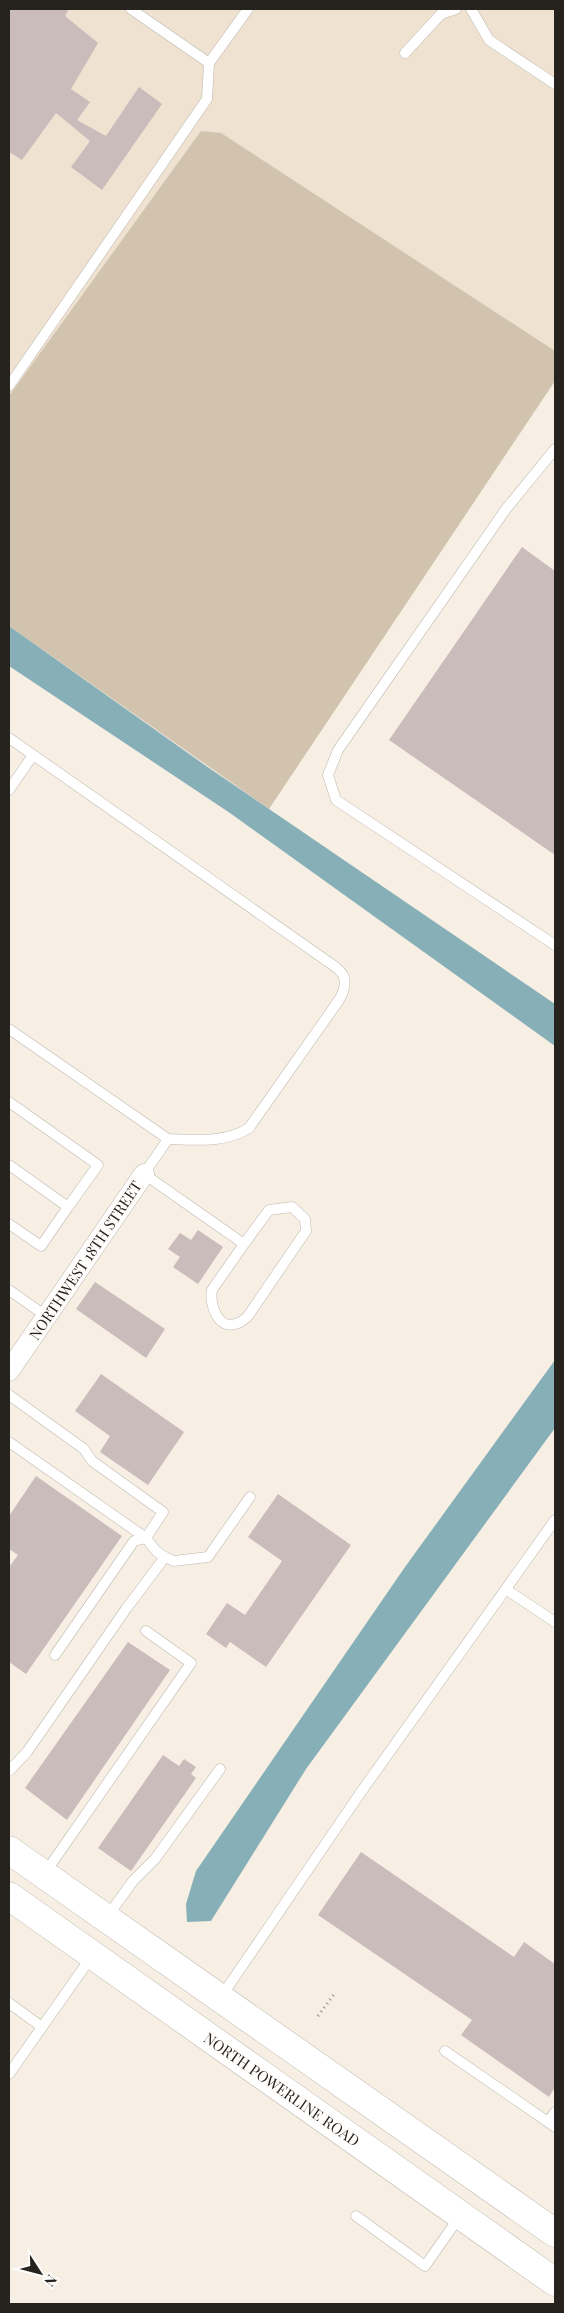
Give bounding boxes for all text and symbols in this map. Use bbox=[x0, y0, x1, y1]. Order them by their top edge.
street label: NORTHWEST 18TH STREET bbox=[24, 1177, 146, 1343]
street label: NORTH POWERLINE ROAD bbox=[200, 2028, 364, 2151]
north arrow bbox=[15, 2248, 65, 2298]
text: N bbox=[40, 2271, 62, 2291]

